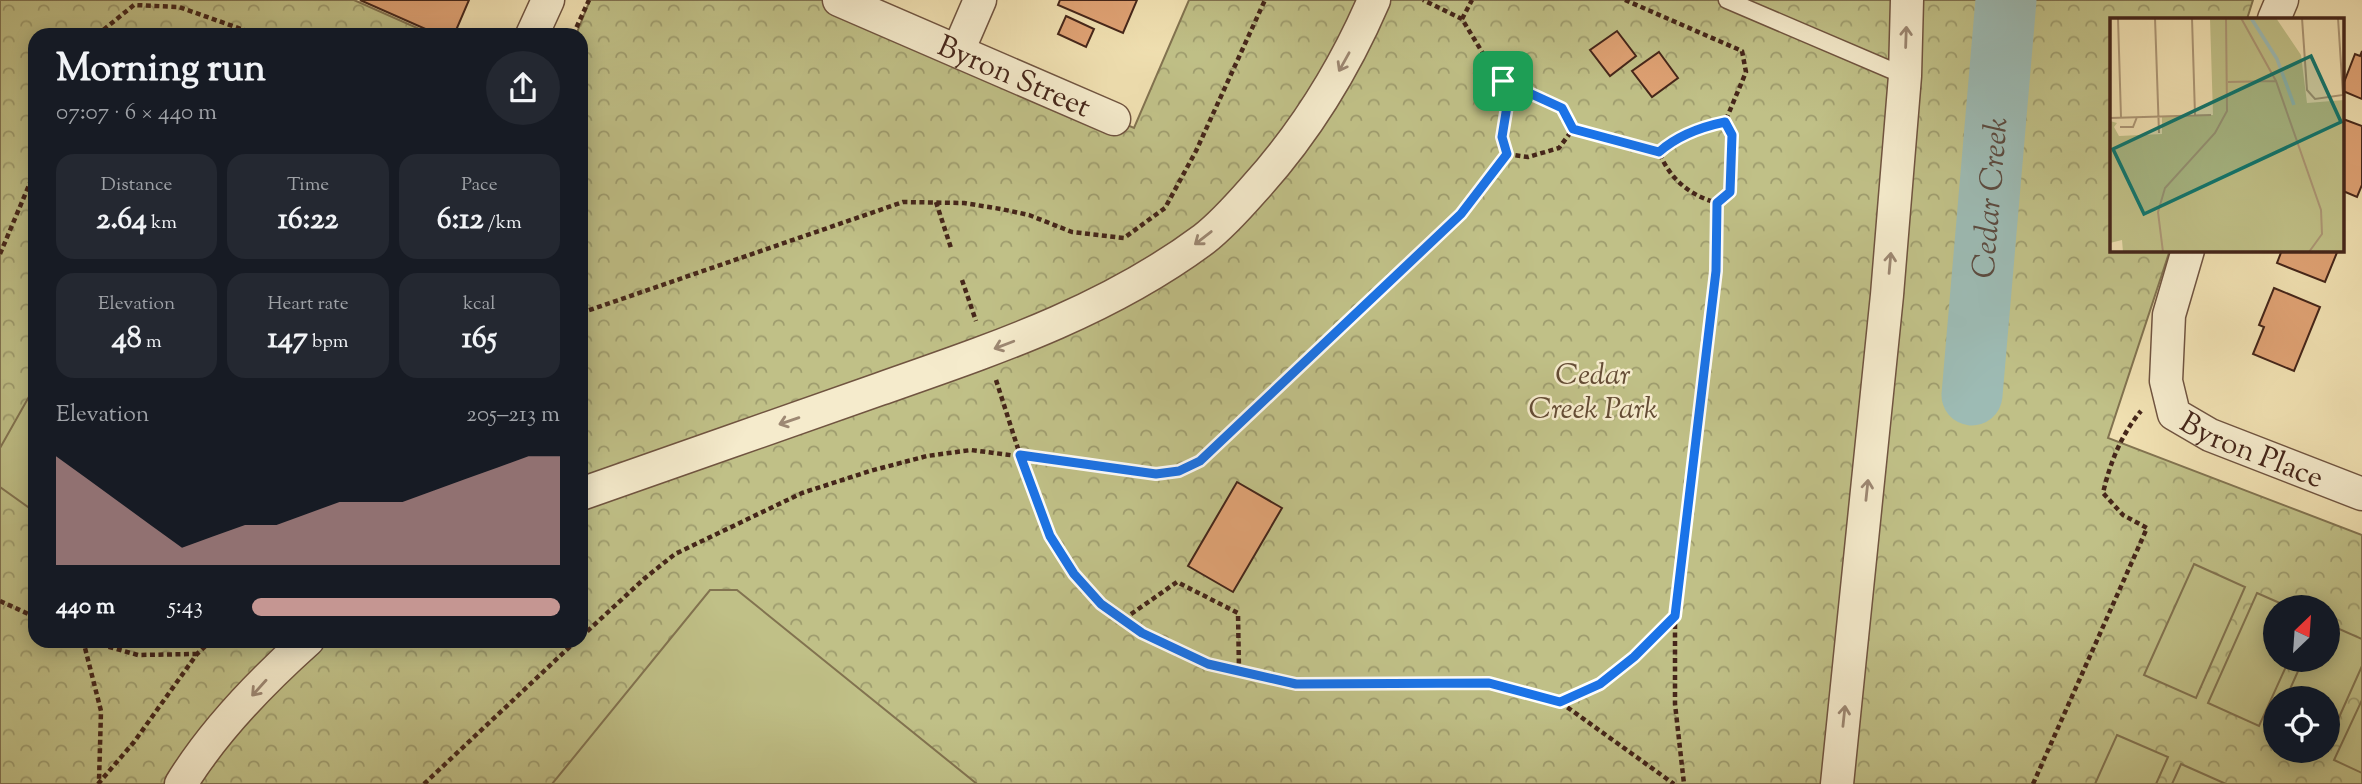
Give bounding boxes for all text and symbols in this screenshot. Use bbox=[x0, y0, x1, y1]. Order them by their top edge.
inset map bbox=[2110, 18, 2344, 252]
one-way arrow bbox=[1899, 25, 1913, 48]
street label: Byron Street bbox=[930, 26, 1097, 130]
text: Morning run bbox=[56, 44, 266, 98]
button: share bbox=[486, 51, 560, 125]
one-way arrow bbox=[1337, 51, 1351, 71]
pin bbox=[1473, 51, 1533, 111]
icon: arrive bbox=[1484, 62, 1522, 100]
text: 07:07 · 6 × 440 m bbox=[56, 97, 217, 130]
water label: Cedar Creek bbox=[1962, 116, 2022, 280]
text: Distance bbox=[101, 172, 172, 199]
text: Time bbox=[287, 172, 329, 199]
text: Pace bbox=[461, 172, 498, 199]
text: 2.64 bbox=[96, 199, 147, 242]
text: 16:22 bbox=[278, 199, 338, 242]
text: 6:12 bbox=[437, 199, 483, 242]
text: km bbox=[147, 210, 177, 237]
text: /km bbox=[483, 210, 522, 237]
one-way arrow bbox=[1195, 230, 1213, 246]
one-way arrow bbox=[1884, 253, 1897, 275]
text: Elevation bbox=[98, 291, 175, 318]
text: Heart rate bbox=[267, 291, 349, 318]
text: kcal bbox=[463, 291, 496, 318]
text: 48 bbox=[112, 318, 142, 361]
text: 147 bbox=[268, 318, 308, 361]
text: 165 bbox=[462, 318, 497, 361]
text: m bbox=[142, 329, 162, 356]
text: bpm bbox=[308, 329, 348, 356]
one-way arrow bbox=[993, 340, 1015, 352]
park label: Cedar Creek Park bbox=[1529, 355, 1657, 432]
text: Elevation bbox=[56, 399, 149, 432]
text: 205–213 m bbox=[466, 399, 560, 432]
street label: Byron Place bbox=[2171, 403, 2329, 501]
one-way arrow bbox=[779, 416, 801, 428]
one-way arrow bbox=[1861, 479, 1874, 502]
text: 440 m bbox=[56, 591, 115, 624]
text: 5:43 bbox=[168, 591, 203, 624]
north arrow bbox=[2263, 595, 2340, 672]
map controls bbox=[2263, 595, 2340, 763]
one-way arrow bbox=[250, 679, 267, 696]
button: locate bbox=[2263, 686, 2340, 763]
one-way arrow bbox=[1838, 705, 1851, 728]

